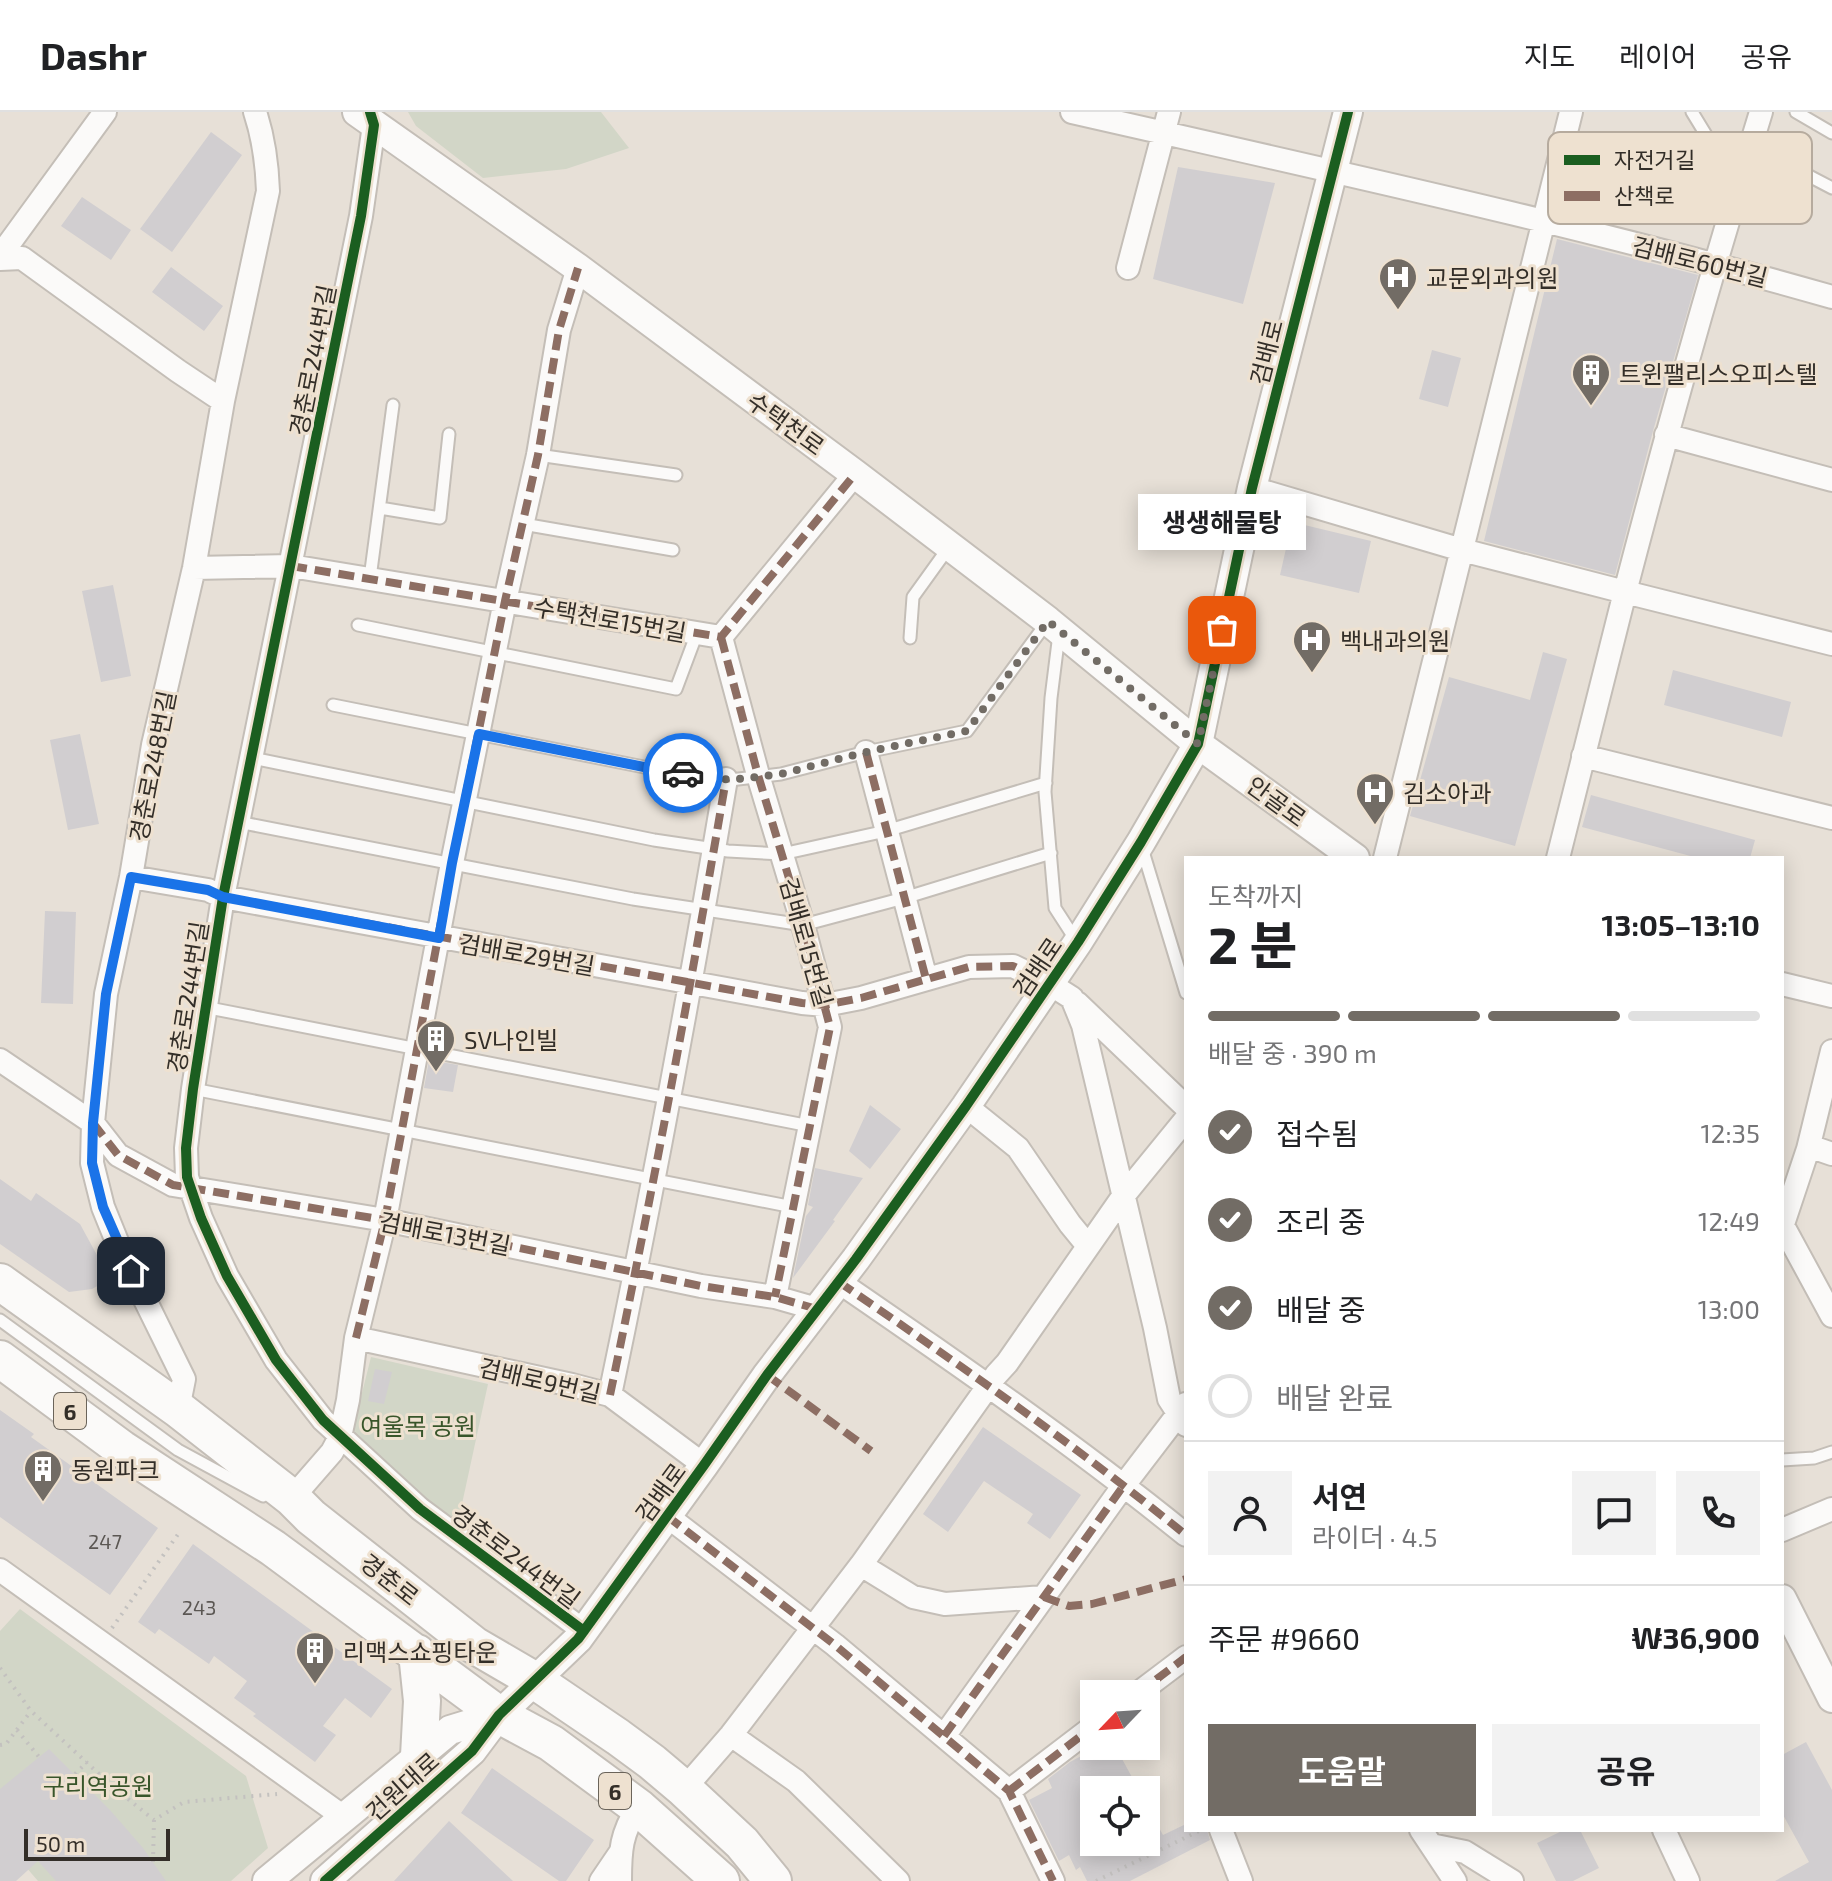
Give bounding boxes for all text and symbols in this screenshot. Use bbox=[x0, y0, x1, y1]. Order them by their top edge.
text: Dashr bbox=[40, 32, 147, 78]
text: 지도 bbox=[1524, 39, 1575, 73]
text: 레이어 bbox=[1619, 39, 1696, 73]
text: 공유 bbox=[1740, 39, 1792, 73]
legend bbox=[1548, 132, 1812, 224]
text: 자전거길 bbox=[1614, 146, 1695, 172]
text: 산책로 bbox=[1614, 182, 1675, 208]
street label: 검배로60번길 bbox=[1629, 230, 1771, 292]
hospital icon: 교문외과의원 bbox=[1377, 256, 1419, 311]
place label: 교문외과의원 bbox=[1426, 263, 1558, 292]
street label: 경춘로244번길 bbox=[283, 282, 341, 438]
street label: 검배로 bbox=[1244, 316, 1288, 388]
building icon: 트윈팰리스오피스텔 bbox=[1570, 352, 1612, 407]
place label: 트윈팰리스오피스텔 bbox=[1619, 359, 1818, 388]
street label: 수택천로 bbox=[742, 385, 830, 461]
callout: 생생해물탕 bbox=[1138, 494, 1306, 550]
text: 생생해물탕 bbox=[1162, 506, 1282, 537]
street label: 수택천로15번길 bbox=[531, 591, 689, 647]
pin bbox=[1188, 596, 1256, 664]
icon: bag bbox=[1200, 608, 1244, 652]
hospital icon: 백내과의원 bbox=[1291, 619, 1333, 674]
place label: 백내과의원 bbox=[1340, 626, 1450, 655]
street label: 경춘로248번길 bbox=[123, 688, 181, 844]
courier bbox=[643, 733, 723, 813]
icon: car bbox=[661, 751, 705, 795]
street label: 안골로 bbox=[1242, 770, 1312, 832]
hospital icon: 김소아과 bbox=[1354, 771, 1396, 826]
place label: 김소아과 bbox=[1403, 778, 1491, 807]
street label: 검배로15번길 bbox=[775, 874, 839, 1010]
text: 도착까지 bbox=[1208, 880, 1304, 911]
text: 13:05–13:10 bbox=[1601, 906, 1760, 942]
text: 2 분 bbox=[1208, 912, 1297, 974]
street label: 경춘로244번길 bbox=[161, 919, 213, 1075]
street label: 검배로29번길 bbox=[457, 928, 597, 980]
street label: 검배로 bbox=[1006, 931, 1068, 1003]
building icon: SV나인빌 bbox=[415, 1018, 457, 1073]
place label: SV나인빌 bbox=[464, 1025, 558, 1054]
text: 배달 중 · 390 m bbox=[1208, 1037, 1377, 1068]
icon: check bbox=[1208, 1110, 1252, 1154]
text: 접수됨 bbox=[1276, 1115, 1359, 1151]
text: 12:35 bbox=[1701, 1117, 1760, 1148]
icon: check bbox=[1208, 1198, 1252, 1242]
text: 조리 중 bbox=[1276, 1203, 1366, 1239]
text: 12:49 bbox=[1698, 1205, 1760, 1236]
street label: 검배로13번길 bbox=[377, 1206, 513, 1260]
pin bbox=[97, 1237, 165, 1305]
icon: home bbox=[109, 1249, 153, 1293]
icon: check bbox=[1208, 1286, 1252, 1330]
text: 배달 중 bbox=[1276, 1291, 1366, 1327]
text: 13:00 bbox=[1698, 1293, 1760, 1324]
street label: 검배로9번길 bbox=[476, 1352, 604, 1408]
text: 배달 완료 bbox=[1276, 1379, 1393, 1415]
road number: 6 bbox=[54, 1393, 86, 1429]
park label: 여울목 공원 bbox=[360, 1411, 476, 1440]
building icon: 동원파크 bbox=[22, 1448, 64, 1503]
place label: 동원파크 bbox=[71, 1455, 159, 1484]
street label: 검배로 bbox=[629, 1457, 691, 1527]
button: person bbox=[1208, 1471, 1292, 1555]
button: chat bbox=[1572, 1471, 1656, 1555]
button: phone bbox=[1676, 1471, 1760, 1555]
text: 서연 bbox=[1312, 1478, 1367, 1514]
street label: 경춘로244번길 bbox=[446, 1498, 586, 1614]
text: 라이더 · 4.5 bbox=[1312, 1521, 1437, 1552]
house number: 247 bbox=[88, 1529, 122, 1553]
street label: 경춘로 bbox=[355, 1547, 425, 1611]
house number: 243 bbox=[182, 1595, 216, 1619]
text: ₩36,900 bbox=[1632, 1619, 1760, 1655]
text: 주문 #9660 bbox=[1208, 1620, 1360, 1656]
building icon: 리맥스쇼핑타운 bbox=[294, 1630, 336, 1685]
place label: 리맥스쇼핑타운 bbox=[343, 1637, 498, 1666]
north arrow bbox=[1080, 1680, 1160, 1760]
map controls bbox=[1080, 1680, 1160, 1856]
button: 도움말 bbox=[1208, 1724, 1476, 1816]
button: 공유 bbox=[1492, 1724, 1760, 1816]
street label: 건원대로 bbox=[359, 1746, 445, 1826]
park label: 구리역공원 bbox=[43, 1771, 153, 1800]
road number: 6 bbox=[599, 1773, 631, 1809]
button: locate bbox=[1080, 1776, 1160, 1856]
scale bar bbox=[24, 1825, 170, 1861]
text: 50 m bbox=[36, 1830, 85, 1856]

